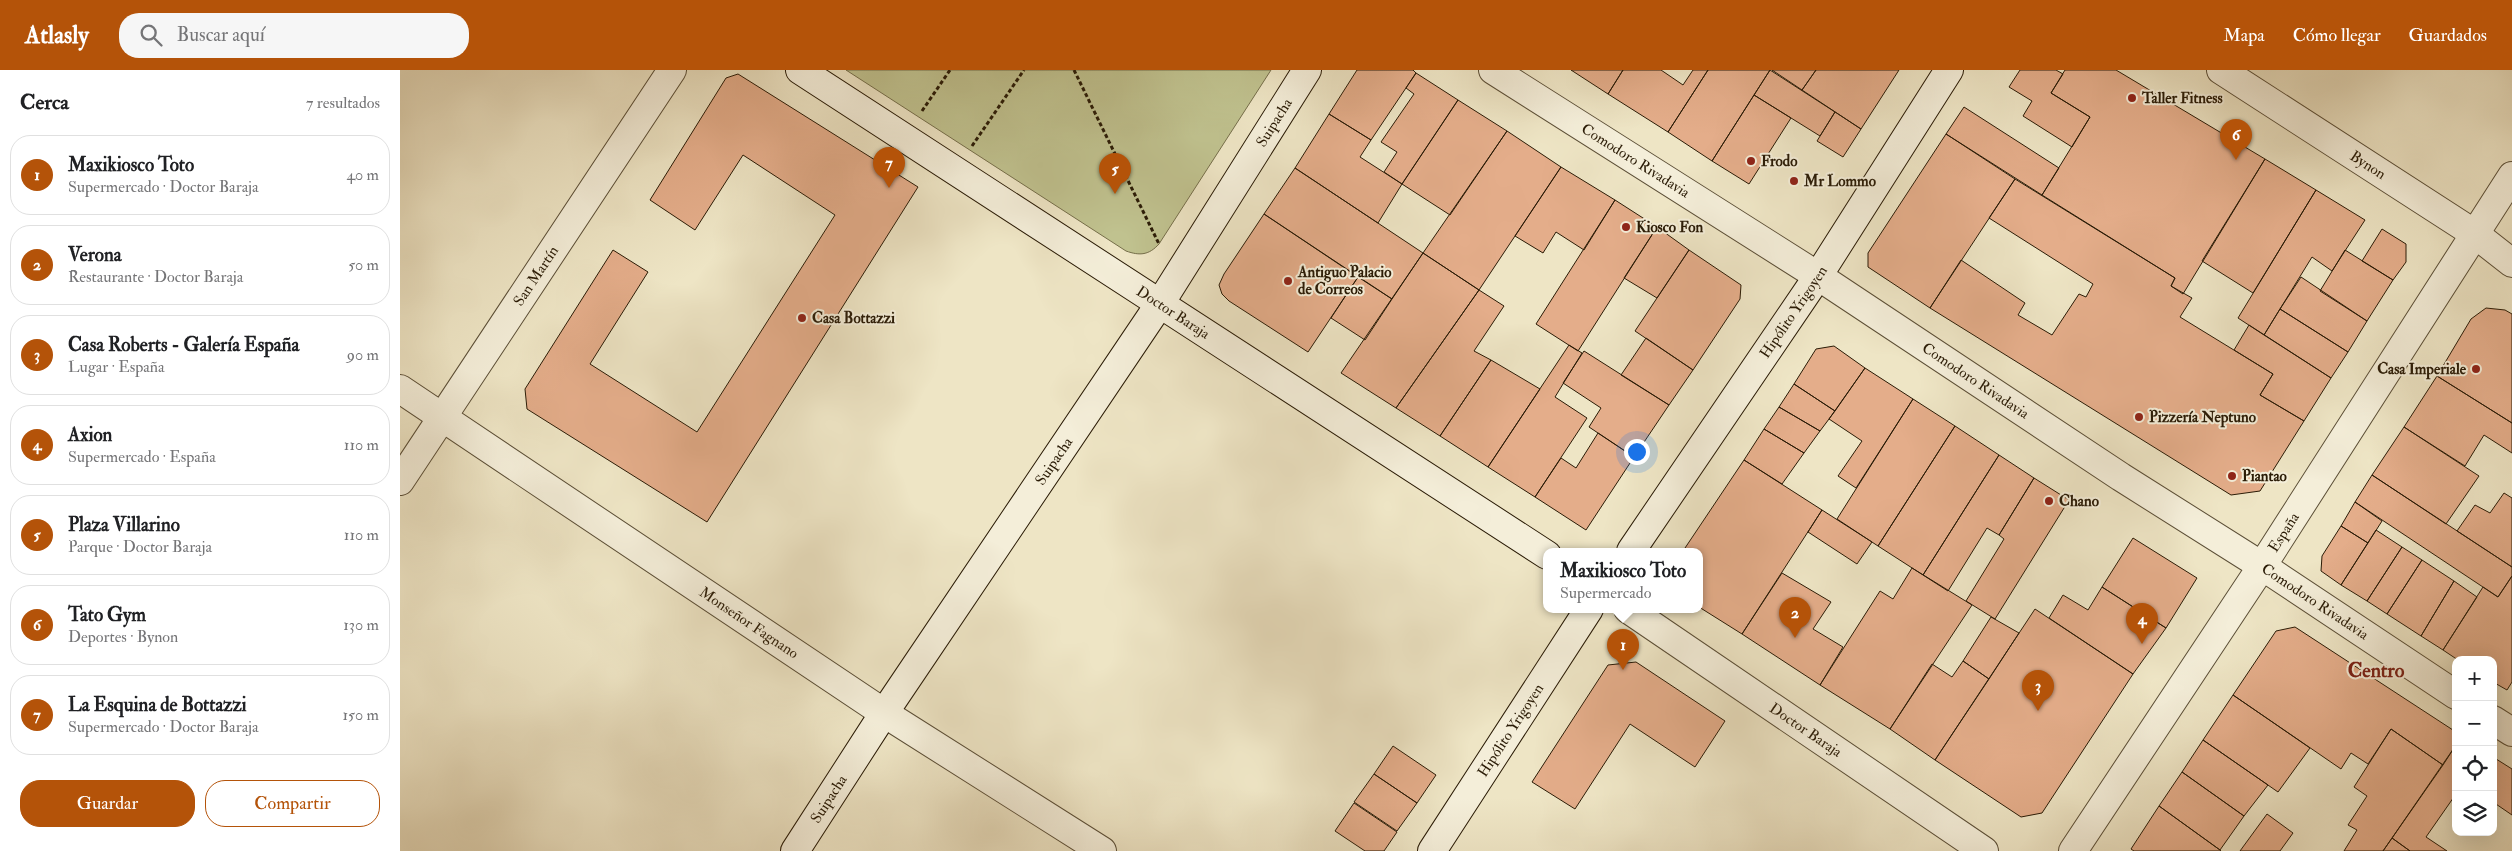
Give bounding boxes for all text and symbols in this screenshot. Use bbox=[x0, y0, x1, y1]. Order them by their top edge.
search box bbox=[119, 13, 469, 58]
text: Atlasly bbox=[25, 20, 89, 51]
icon: search bbox=[137, 21, 165, 49]
text: Buscar aquí bbox=[177, 23, 265, 47]
text: Mapa bbox=[2224, 24, 2265, 47]
text: Cómo llegar bbox=[2293, 24, 2381, 47]
text: Guardados bbox=[2409, 24, 2487, 47]
text: Cerca bbox=[20, 89, 69, 116]
place label: Taller Fitness bbox=[2141, 89, 2223, 108]
marker: Taller Fitness bbox=[2126, 92, 2138, 104]
text: 7 resultados bbox=[306, 93, 380, 113]
street label: Suipacha bbox=[1252, 94, 1297, 151]
street label: Comodoro Rivadavia bbox=[1578, 119, 1694, 203]
pin: 6 bbox=[2220, 119, 2252, 160]
pin: 7 bbox=[873, 147, 905, 188]
street label: Bynon bbox=[2346, 147, 2390, 184]
place label: Frodo bbox=[1761, 152, 1798, 171]
text: Maxikiosco Toto bbox=[68, 153, 194, 177]
pin: 5 bbox=[1099, 153, 1131, 194]
marker: Frodo bbox=[1745, 155, 1757, 167]
text: 1 bbox=[34, 165, 40, 185]
text: 40 m bbox=[346, 165, 379, 185]
place label: Mr Lommo bbox=[1803, 172, 1877, 191]
marker: Mr Lommo bbox=[1788, 175, 1800, 187]
text: Supermercado · Doctor Baraja bbox=[68, 177, 259, 197]
place label: Kiosco Fon bbox=[1636, 218, 1703, 237]
marker: Kiosco Fon bbox=[1620, 221, 1632, 233]
street label: San Martín bbox=[509, 242, 563, 310]
text: Verona bbox=[68, 243, 122, 267]
text: 2 bbox=[33, 255, 41, 275]
text: 50 m bbox=[348, 255, 379, 275]
street label: Hipólito Yrigoyen bbox=[1756, 262, 1832, 362]
place label: Antiguo Palacio de Correos bbox=[1297, 263, 1392, 299]
text: Restaurante · Doctor Baraja bbox=[68, 267, 243, 287]
marker: Antiguo Palacio de Correos bbox=[1282, 275, 1294, 287]
street label: Doctor Baraja bbox=[1133, 282, 1214, 344]
place label: Casa Bottazzi bbox=[812, 309, 895, 328]
marker: Casa Bottazzi bbox=[796, 312, 808, 324]
text: Casa Roberts - Galería España bbox=[68, 333, 299, 357]
street label: Comodoro Rivadavia bbox=[1918, 339, 2033, 424]
text: 3 bbox=[34, 345, 40, 365]
text: 90 m bbox=[347, 345, 379, 365]
text: Lugar · España bbox=[68, 357, 165, 377]
place label: Casa Imperiale bbox=[2377, 360, 2467, 380]
marker: Casa Imperiale bbox=[2470, 363, 2482, 375]
place label: Pizzería Neptuno bbox=[2149, 408, 2257, 428]
marker: Pizzería Neptuno bbox=[2133, 411, 2145, 423]
text: Axion bbox=[68, 423, 112, 447]
street label: Suipacha bbox=[1031, 433, 1078, 489]
text: 4 bbox=[33, 435, 41, 455]
text: 110 m bbox=[344, 435, 379, 455]
your location bbox=[1624, 439, 1650, 465]
text: Supermercado · España bbox=[68, 447, 216, 467]
place label: Piantao bbox=[2242, 467, 2288, 486]
marker: Piantao bbox=[2226, 470, 2238, 482]
place label: Chano bbox=[2059, 492, 2100, 511]
marker: Chano bbox=[2043, 495, 2055, 507]
street label: España bbox=[2264, 508, 2304, 556]
text: Plaza Villarino bbox=[68, 513, 180, 537]
text: 5 bbox=[33, 525, 41, 545]
text: 110 m bbox=[344, 525, 379, 545]
text: Parque · Doctor Baraja bbox=[68, 537, 212, 557]
popup bbox=[1543, 548, 1703, 613]
text: Maxikiosco Toto bbox=[1560, 559, 1686, 583]
street label: Comodoro Rivadavia bbox=[2258, 559, 2373, 645]
street label: Monseñor Fagnano bbox=[695, 583, 802, 663]
text: Supermercado bbox=[1560, 583, 1651, 603]
pin: 2 bbox=[1779, 597, 1811, 638]
text: Tato Gym bbox=[68, 603, 146, 627]
pin: 4 bbox=[2126, 603, 2158, 644]
text: 6 bbox=[33, 615, 41, 635]
text: 130 m bbox=[343, 615, 379, 635]
text: Deportes · Bynon bbox=[68, 627, 178, 647]
pin: 1 bbox=[1607, 629, 1639, 670]
map controls bbox=[2452, 656, 2497, 836]
button: + bbox=[2452, 656, 2497, 701]
district label: Centro bbox=[2348, 658, 2405, 683]
pin: 3 bbox=[2022, 670, 2054, 711]
street label: Hipólito Yrigoyen bbox=[1474, 680, 1548, 781]
text: La Esquina de Bottazzi bbox=[68, 693, 247, 717]
street label: Doctor Baraja bbox=[1766, 699, 1846, 762]
button: − bbox=[2452, 701, 2497, 746]
text: 7 bbox=[33, 705, 41, 725]
text: 150 m bbox=[342, 705, 379, 725]
text: Supermercado · Doctor Baraja bbox=[68, 717, 259, 737]
button: locate bbox=[2452, 746, 2497, 791]
street label: Suipacha bbox=[806, 771, 852, 827]
button: Guardar bbox=[20, 780, 195, 827]
button: Compartir bbox=[205, 780, 380, 827]
button: layers bbox=[2452, 791, 2497, 836]

